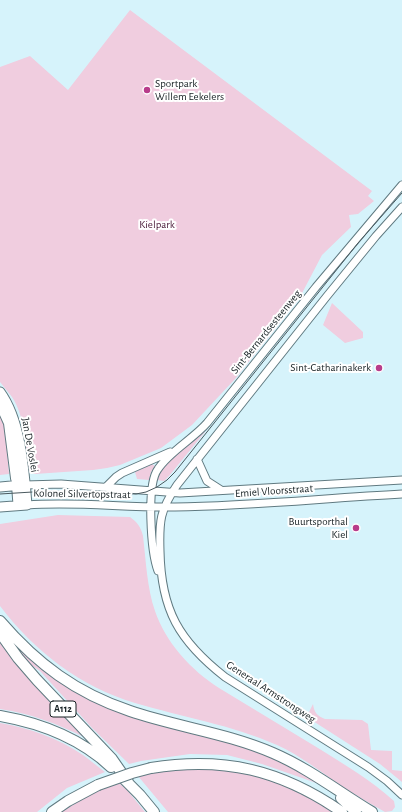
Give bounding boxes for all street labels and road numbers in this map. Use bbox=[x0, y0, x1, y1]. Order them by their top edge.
street label: Sint-Bernardsesteenweg bbox=[228, 287, 304, 377]
street label: Jan De Voslei bbox=[19, 417, 41, 473]
street label: Emiel Vloorsstraat bbox=[235, 482, 313, 500]
street label: Kolonel Silvertopstraat bbox=[33, 487, 131, 501]
street label: Generaal Armstrongweg bbox=[224, 658, 318, 726]
road number: A112 bbox=[50, 701, 76, 717]

